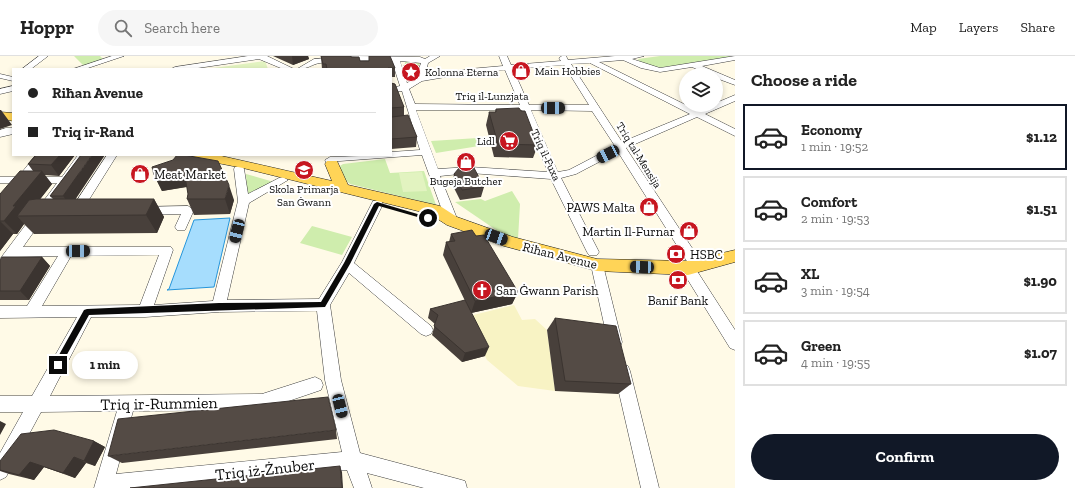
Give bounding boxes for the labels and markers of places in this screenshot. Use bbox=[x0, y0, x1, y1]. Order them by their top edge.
shop icon: Main Hobbies bbox=[510, 60, 532, 82]
place icon: Kolonna Eterna bbox=[400, 61, 422, 83]
place label: Main Hobbies bbox=[535, 65, 600, 78]
place label: Kolonna Eterna bbox=[425, 66, 499, 79]
supermarket icon: Lidl bbox=[498, 130, 520, 152]
place label: Lidl bbox=[477, 135, 495, 148]
shop icon: Bugeja Butcher bbox=[455, 151, 477, 173]
school or university icon: Skola Primarja San Ġwann bbox=[293, 159, 315, 181]
shop icon: Meat Market bbox=[129, 163, 151, 185]
place label: Meat Market bbox=[154, 167, 226, 182]
place label: Bugeja Butcher bbox=[430, 175, 503, 188]
place label: Skola Primarja San Ġwann bbox=[269, 183, 339, 209]
shop icon: PAWS Malta bbox=[638, 196, 660, 218]
place label: PAWS Malta bbox=[566, 200, 636, 215]
shop icon: Martin Il-Furnar bbox=[678, 220, 700, 242]
place label: Martin Il-Furnar bbox=[582, 224, 675, 239]
bank icon: HSBC bbox=[665, 243, 687, 265]
place label: HSBC bbox=[690, 247, 723, 262]
bank icon: Banif Bank bbox=[667, 269, 689, 291]
church icon: San Ġwann Parish bbox=[471, 279, 493, 301]
place label: San Ġwann Parish bbox=[496, 283, 599, 298]
place label: Banif Bank bbox=[648, 293, 709, 308]

